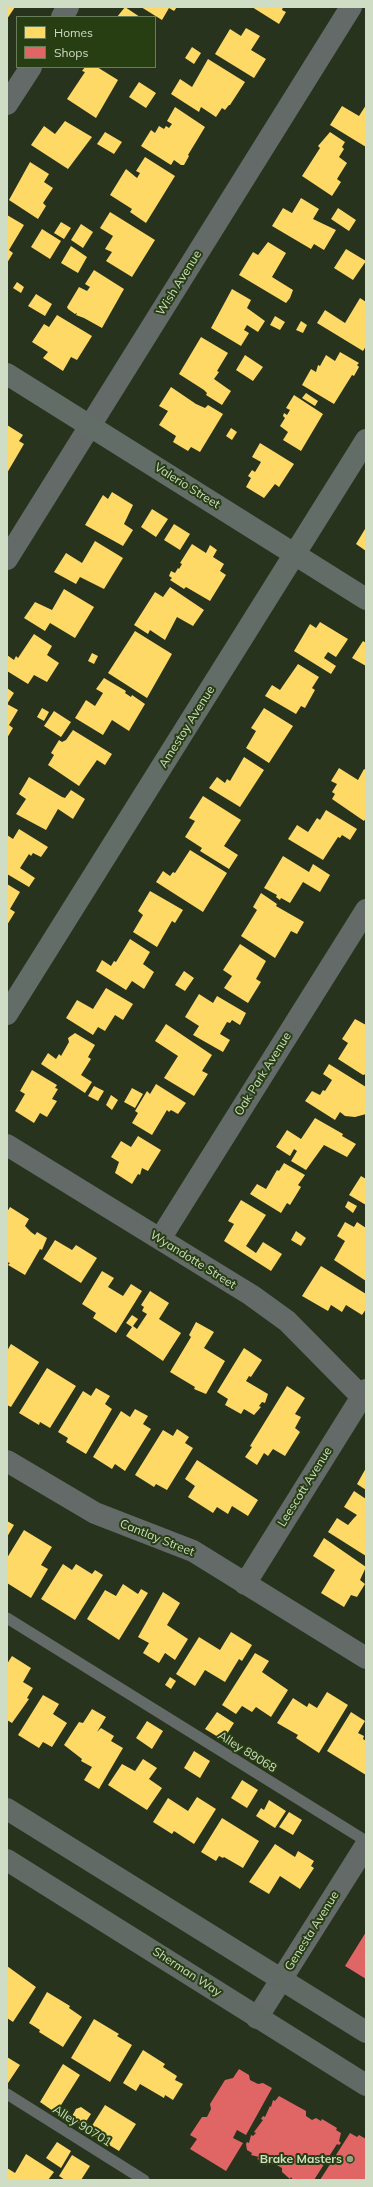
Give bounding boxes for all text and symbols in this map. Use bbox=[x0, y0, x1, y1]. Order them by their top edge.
legend bbox=[16, 16, 156, 68]
text: Homes bbox=[54, 25, 93, 40]
text: Shops bbox=[54, 45, 89, 60]
street label: Wish Avenue bbox=[153, 248, 205, 318]
street label: Valerio Street bbox=[152, 460, 222, 512]
street label: Amestoy Avenue bbox=[156, 683, 218, 771]
street label: Oak Park Avenue bbox=[231, 1029, 295, 1119]
street label: Wyandotte Street bbox=[147, 1228, 239, 1292]
street label: Leescott Avenue bbox=[275, 1444, 335, 1530]
street label: Cantlay Street bbox=[118, 1517, 196, 1559]
street label: Alley 89068 bbox=[215, 1728, 279, 1776]
street label: Genesta Avenue bbox=[282, 1889, 342, 1973]
street label: Sherman Way bbox=[150, 1944, 224, 2000]
street label: Alley 90701 bbox=[50, 2102, 114, 2150]
place label: Brake Masters bbox=[260, 2152, 342, 2166]
marker: Brake Masters bbox=[345, 2154, 355, 2164]

